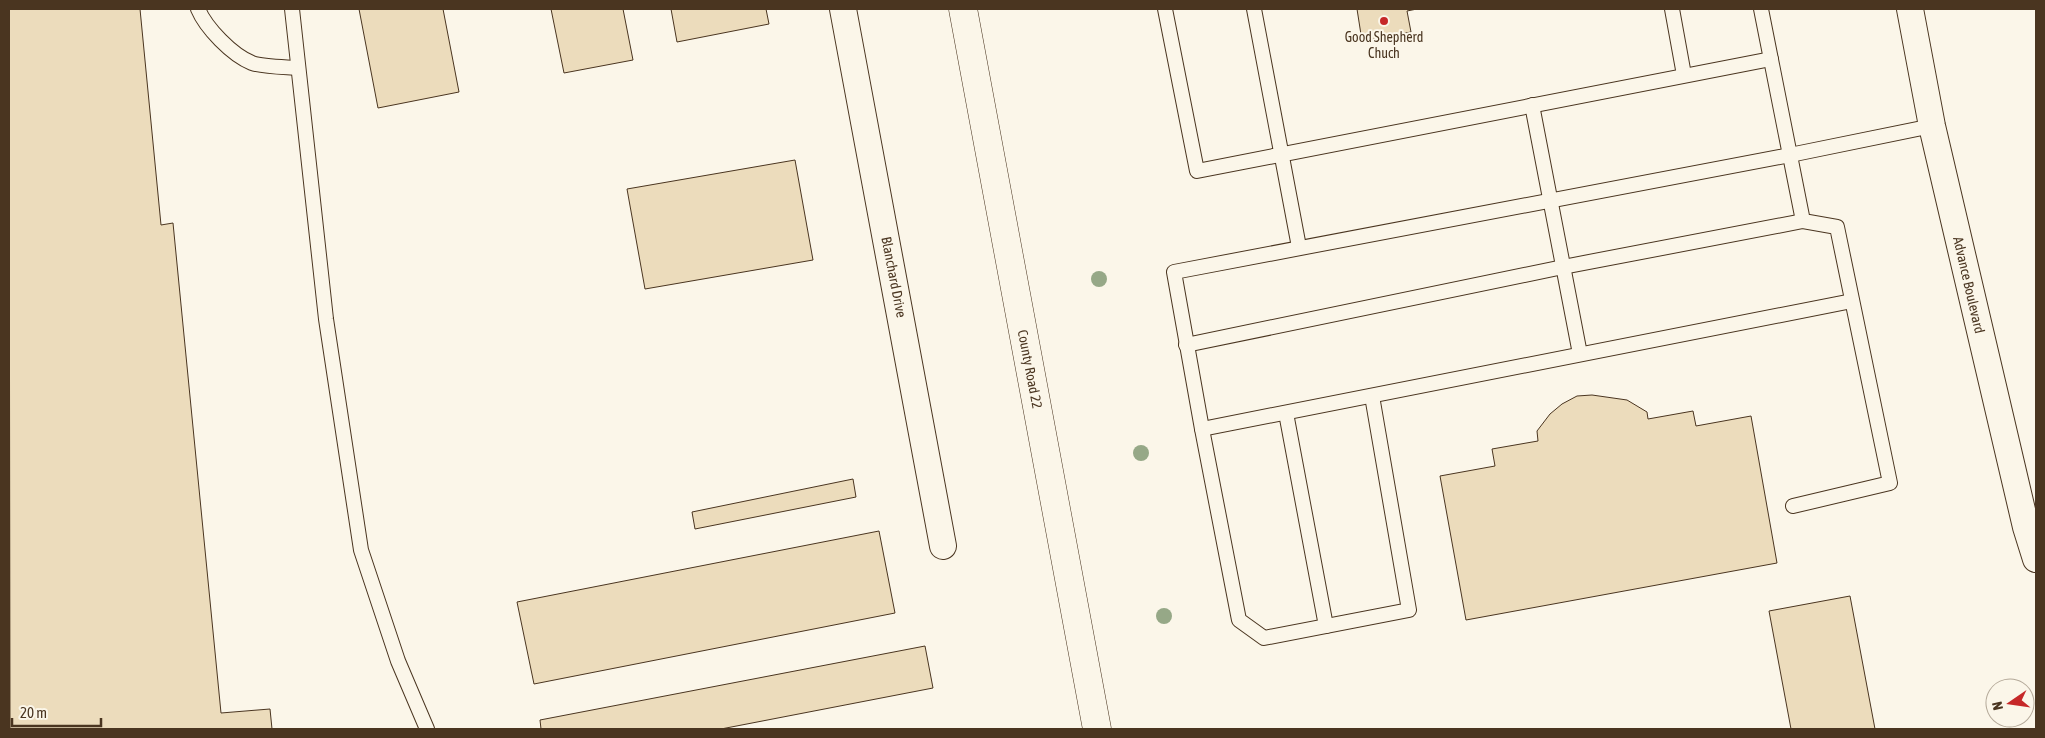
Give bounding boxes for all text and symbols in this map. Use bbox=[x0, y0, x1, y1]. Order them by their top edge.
marker: Good Shepherd Chuch bbox=[1378, 15, 1390, 27]
place label: Good Shepherd Chuch bbox=[1345, 29, 1423, 61]
street label: Blanchard Drive bbox=[878, 235, 910, 319]
street label: Advance Boulevard bbox=[1950, 235, 1988, 335]
street label: County Road 22 bbox=[1015, 328, 1045, 410]
north arrow bbox=[1985, 678, 2035, 728]
scale bar bbox=[12, 696, 101, 728]
text: N bbox=[1989, 700, 2006, 712]
text: 20 m bbox=[20, 704, 47, 721]

